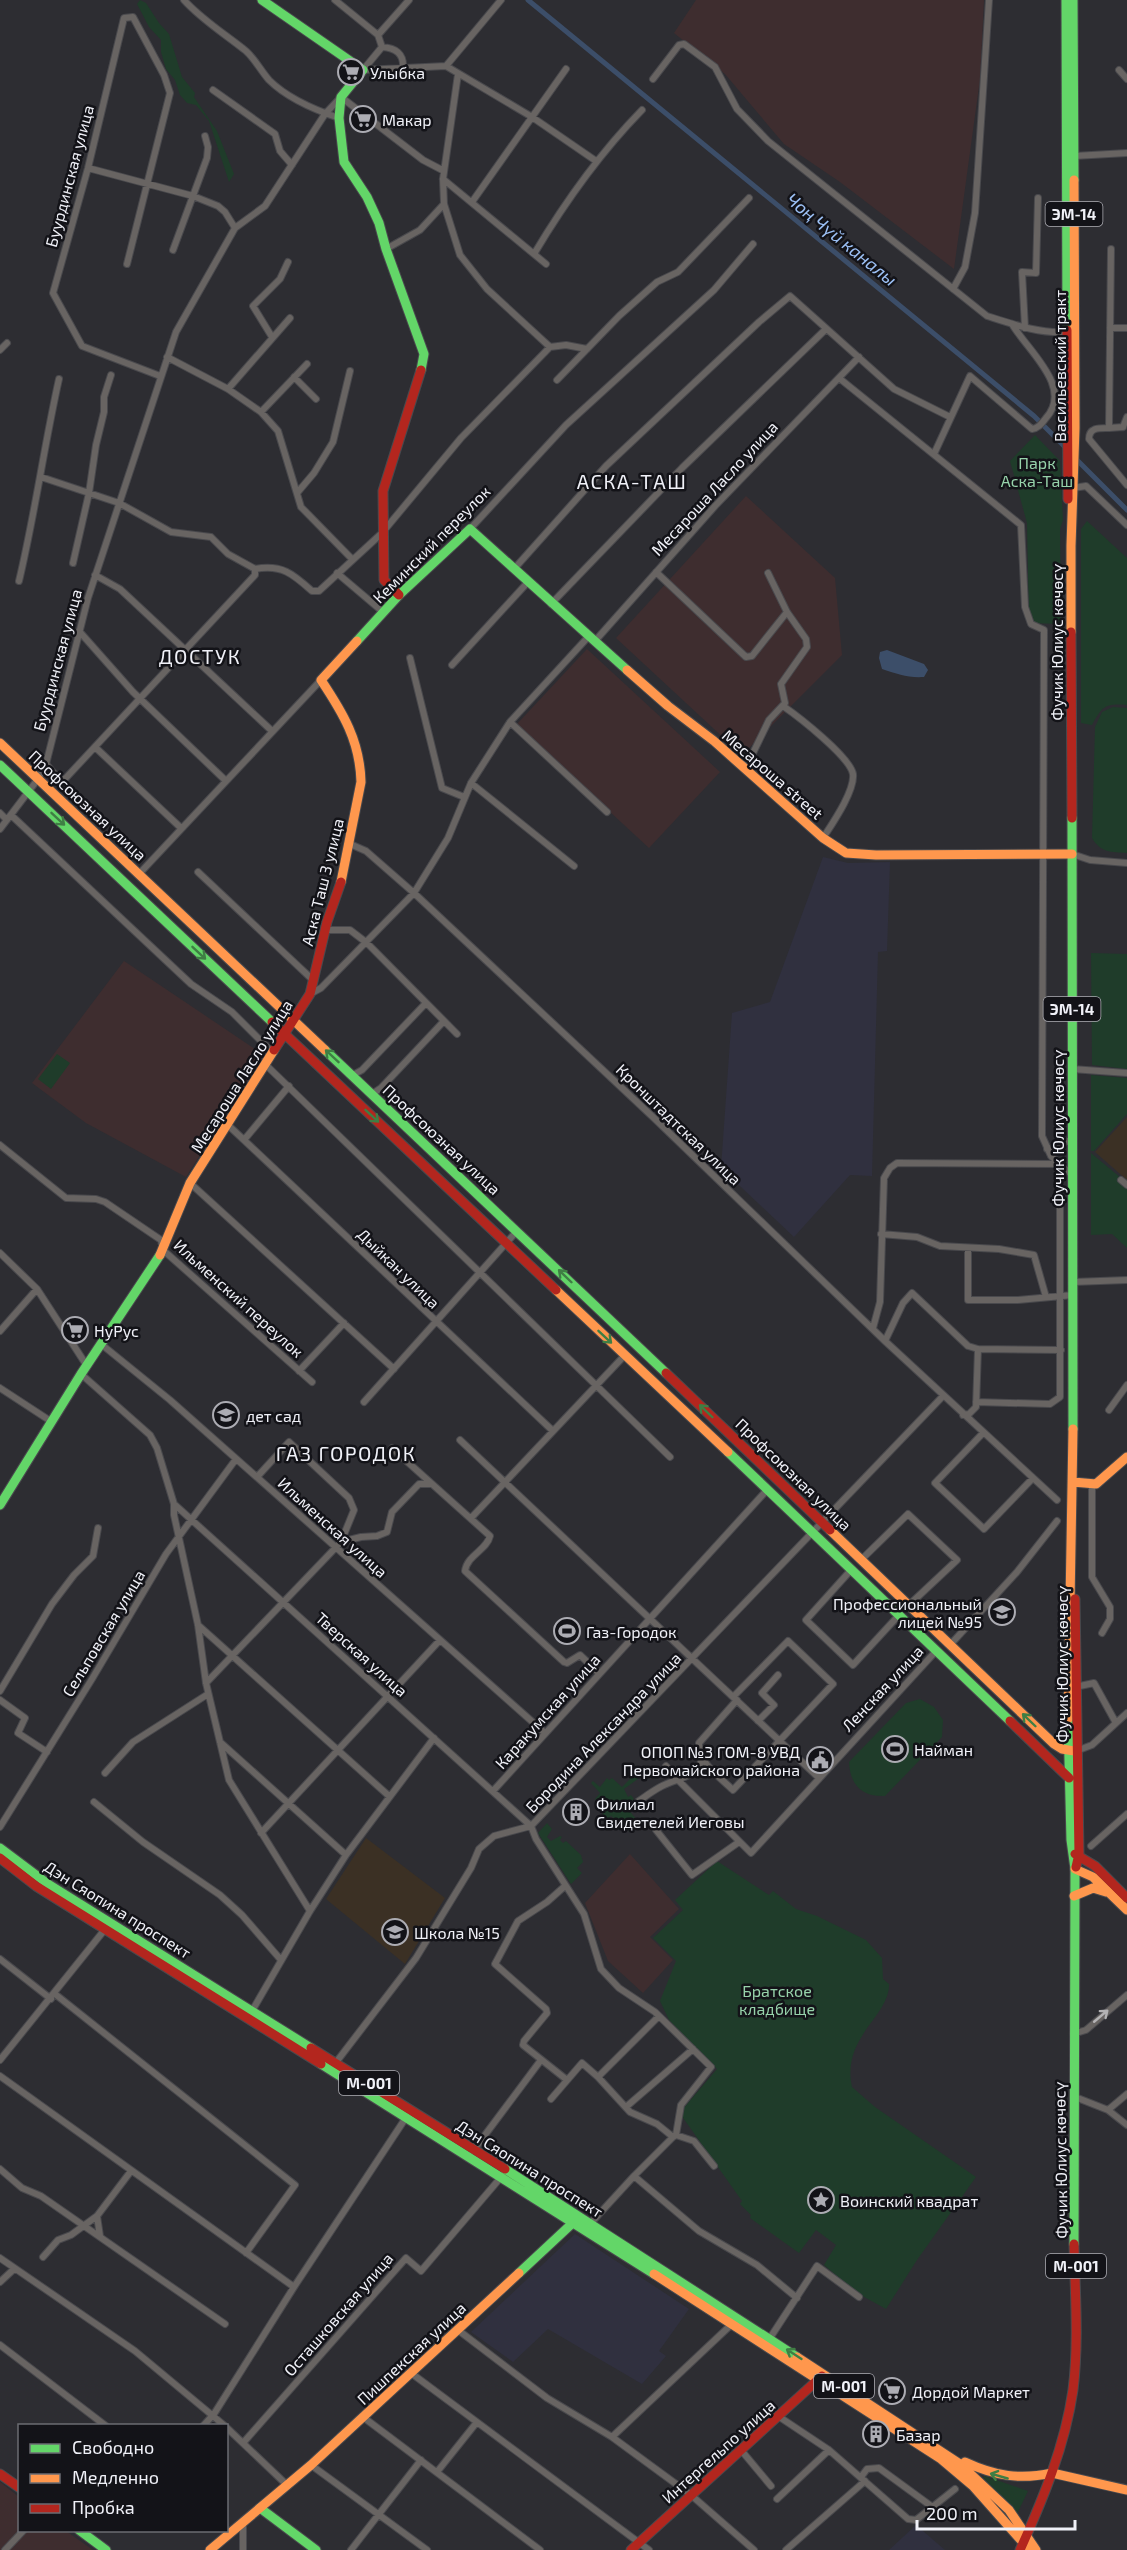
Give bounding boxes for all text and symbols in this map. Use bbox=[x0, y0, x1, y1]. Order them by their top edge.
supermarket icon: Улыбка bbox=[336, 57, 366, 87]
place label: Улыбка bbox=[370, 63, 425, 82]
street label: Буурдинская улица bbox=[41, 103, 98, 249]
supermarket icon: Макар bbox=[348, 104, 378, 134]
place label: Макар bbox=[382, 110, 432, 129]
water label: Чоң Чүй каналы bbox=[782, 188, 902, 290]
road number: ЭМ-14 bbox=[1046, 202, 1102, 226]
street label: Васильевский тракт bbox=[1050, 290, 1069, 442]
street label: Месароша Ласло улица bbox=[647, 417, 782, 560]
park label: Парк Аска-Таш bbox=[1001, 453, 1073, 490]
district label: АСКА-ТАШ bbox=[577, 469, 687, 493]
street label: Кеминский переулок bbox=[368, 481, 495, 607]
street label: Фучик Юлиус көчөсү bbox=[1047, 563, 1067, 721]
street label: Буурдинская улица bbox=[29, 587, 86, 733]
district label: ДОСТУК bbox=[159, 644, 241, 668]
street label: Месароша street bbox=[719, 725, 827, 823]
street label: Профсоюзная улица bbox=[25, 746, 151, 865]
one-way arrow bbox=[50, 812, 65, 826]
street label: Аска Таш 3 улица bbox=[297, 816, 348, 948]
one-way arrow bbox=[192, 946, 207, 960]
street label: Месароша Ласло улица bbox=[186, 996, 297, 1156]
road number: ЭМ-14 bbox=[1044, 997, 1100, 1021]
one-way arrow bbox=[325, 1049, 340, 1063]
street label: Фучик Юлиус көчөсү bbox=[1048, 1049, 1068, 1207]
street label: Кронштадтская улица bbox=[612, 1059, 745, 1189]
street label: Профсоюзная улица bbox=[379, 1080, 505, 1199]
one-way arrow bbox=[364, 1109, 379, 1123]
street label: Дыйкан улица bbox=[353, 1224, 444, 1313]
street label: Ильменский переулок bbox=[170, 1235, 308, 1362]
one-way arrow bbox=[558, 1270, 573, 1284]
supermarket icon: НуРус bbox=[60, 1315, 90, 1345]
place label: НуРус bbox=[94, 1321, 139, 1341]
one-way arrow bbox=[597, 1329, 612, 1344]
school or university icon: дет сад bbox=[211, 1400, 241, 1430]
one-way arrow bbox=[699, 1404, 714, 1418]
place label: дет сад bbox=[246, 1406, 301, 1425]
street label: Профсоюзная улица bbox=[732, 1414, 856, 1535]
district label: ГАЗ ГОРОДОК bbox=[276, 1441, 416, 1465]
street label: Ильменская улица bbox=[274, 1473, 392, 1582]
street label: Сельповская улица bbox=[58, 1566, 149, 1700]
street label: Фучик Юлиус көчөсү bbox=[1052, 1585, 1072, 1743]
place label: Профессиональный лицей №95 bbox=[833, 1594, 982, 1631]
school or university icon: Профессиональный лицей №95 bbox=[987, 1597, 1017, 1627]
street label: Тверская улица bbox=[312, 1608, 412, 1701]
sports icon: Газ-Городок bbox=[552, 1616, 582, 1646]
place label: Газ-Городок bbox=[586, 1622, 677, 1641]
street label: Ленская улица bbox=[837, 1641, 927, 1736]
street label: Бородина Александра улица bbox=[521, 1648, 685, 1817]
street label: Каракумская улица bbox=[490, 1650, 604, 1773]
one-way arrow bbox=[1021, 1713, 1036, 1728]
sports icon: Найман bbox=[880, 1734, 910, 1764]
place label: Найман bbox=[914, 1740, 973, 1759]
place label: ОПОП №3 ГОМ-8 УВД Первомайского района bbox=[623, 1742, 800, 1779]
public building icon: ОПОП №3 ГОМ-8 УВД Первомайского района bbox=[805, 1745, 835, 1775]
place label: Филиал Свидетелей Иеговы bbox=[596, 1794, 744, 1831]
building icon: Филиал Свидетелей Иеговы bbox=[561, 1797, 591, 1827]
street label: Дэн Сяопина проспект bbox=[41, 1856, 195, 1962]
school or university icon: Школа №15 bbox=[380, 1917, 410, 1947]
place label: Школа №15 bbox=[414, 1923, 500, 1942]
park label: Братское кладбище bbox=[739, 1981, 815, 2018]
one-way arrow bbox=[1093, 2010, 1109, 2023]
road number: M-001 bbox=[339, 2071, 399, 2095]
street label: Фучик Юлиус көчөсү bbox=[1049, 2081, 1072, 2239]
street label: Дэн Сяопина проспект bbox=[453, 2115, 607, 2221]
place icon: Воинский квадрат bbox=[806, 2185, 836, 2215]
place label: Воинский квадрат bbox=[840, 2191, 978, 2210]
street label: Осташковская улица bbox=[279, 2249, 397, 2380]
road number: М-001 bbox=[1046, 2254, 1106, 2278]
street label: Пишпекская улица bbox=[353, 2298, 470, 2409]
one-way arrow bbox=[785, 2347, 802, 2360]
road number: M-001 bbox=[814, 2374, 874, 2398]
supermarket icon: Дордой Маркет bbox=[877, 2376, 907, 2406]
place label: Дордой Маркет bbox=[912, 2382, 1030, 2401]
street label: Интергельпо улица bbox=[657, 2395, 779, 2508]
building icon: Базар bbox=[861, 2419, 891, 2449]
legend bbox=[18, 2424, 228, 2532]
place label: Базар bbox=[896, 2425, 941, 2444]
text: Свободно bbox=[72, 2436, 154, 2458]
text: Медленно bbox=[72, 2466, 159, 2488]
one-way arrow bbox=[989, 2470, 1008, 2481]
scale bar bbox=[917, 2493, 1074, 2531]
text: Пробка bbox=[72, 2496, 135, 2518]
text: 200 m bbox=[926, 2502, 978, 2524]

